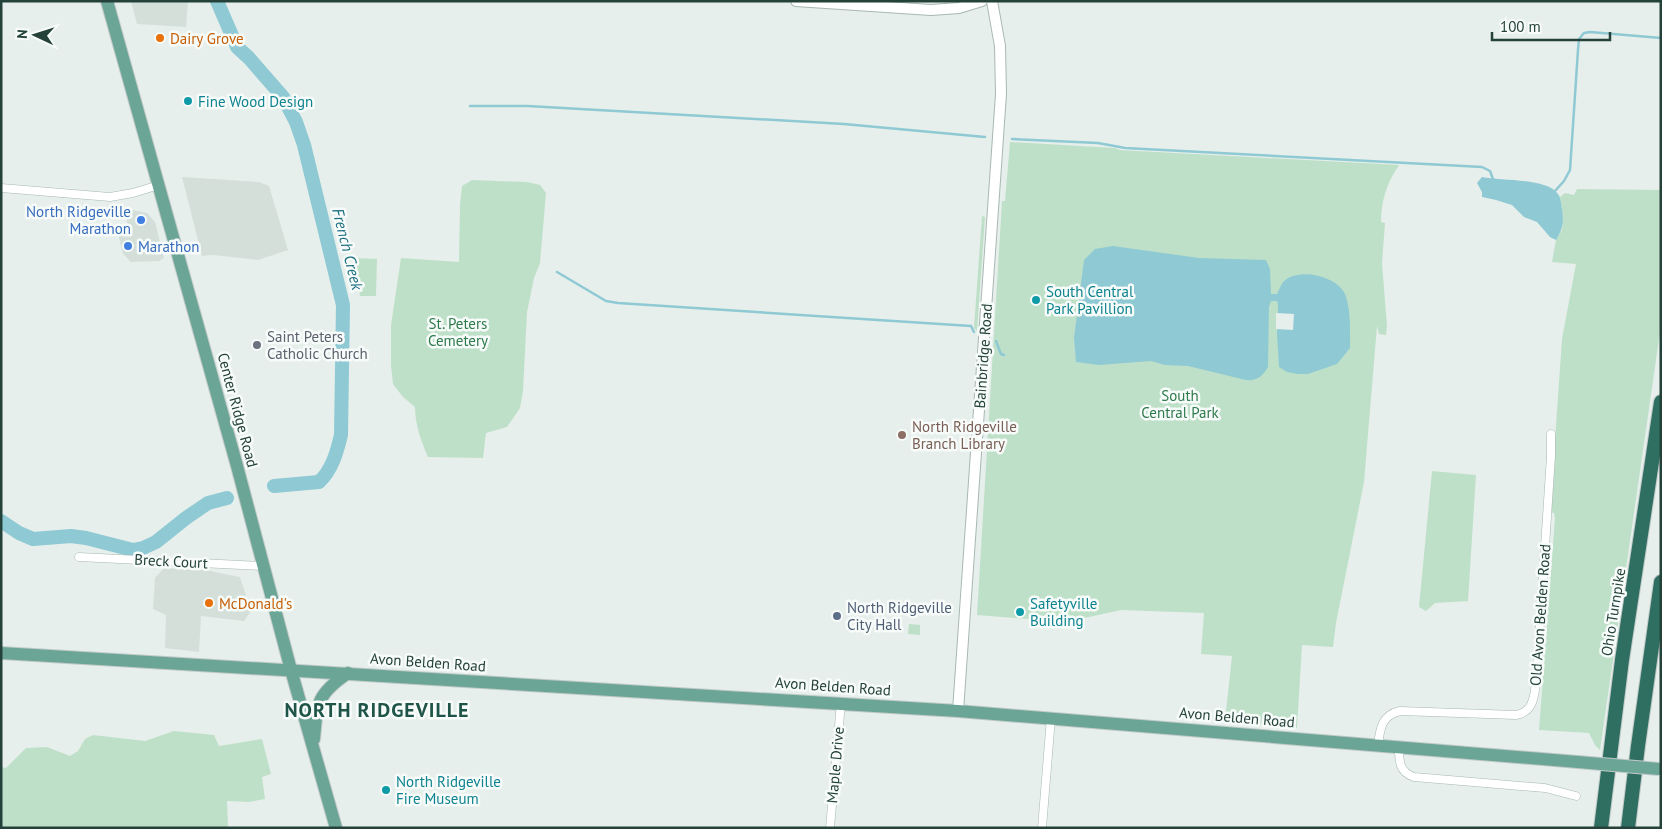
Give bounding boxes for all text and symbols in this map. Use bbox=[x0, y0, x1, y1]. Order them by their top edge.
north arrow bbox=[10, 10, 60, 60]
scale bar bbox=[1492, 10, 1610, 42]
text: 100 m bbox=[1500, 17, 1541, 36]
text: N bbox=[13, 29, 31, 39]
place label: Dairy Grove bbox=[170, 29, 244, 48]
marker: Dairy Grove bbox=[154, 32, 166, 44]
place label: Fine Wood Design bbox=[198, 92, 313, 111]
marker: Fine Wood Design bbox=[182, 95, 194, 107]
place label: North Ridgeville Marathon bbox=[26, 202, 131, 238]
water label: French Creek bbox=[328, 206, 368, 293]
marker: North Ridgeville Marathon bbox=[135, 214, 147, 226]
place label: Marathon bbox=[138, 237, 199, 256]
marker: Marathon bbox=[122, 240, 134, 252]
place label: South Central Park Pavillion bbox=[1046, 282, 1134, 318]
marker: South Central Park Pavillion bbox=[1030, 294, 1042, 306]
street label: Bainbridge Road bbox=[970, 303, 996, 409]
park label: St. Peters Cemetery bbox=[428, 314, 488, 350]
place label: Saint Peters Catholic Church bbox=[267, 327, 368, 363]
marker: Saint Peters Catholic Church bbox=[251, 339, 263, 351]
street label: Center Ridge Road bbox=[214, 351, 262, 469]
park label: South Central Park bbox=[1141, 386, 1220, 422]
place label: North Ridgeville Branch Library bbox=[912, 417, 1017, 453]
marker: North Ridgeville Branch Library bbox=[896, 429, 908, 441]
street label: Old Avon Belden Road bbox=[1526, 543, 1554, 687]
street label: Breck Court bbox=[134, 550, 208, 572]
street label: Ohio Turnpike bbox=[1597, 567, 1629, 657]
place label: McDonald's bbox=[219, 594, 292, 613]
place label: Safetyville Building bbox=[1030, 594, 1097, 630]
marker: McDonald's bbox=[203, 597, 215, 609]
place label: North Ridgeville City Hall bbox=[847, 598, 952, 634]
marker: Safetyville Building bbox=[1014, 606, 1026, 618]
marker: North Ridgeville City Hall bbox=[831, 610, 843, 622]
street label: Avon Belden Road bbox=[369, 648, 487, 676]
street label: Avon Belden Road bbox=[774, 672, 892, 700]
district label: NORTH RIDGEVILLE bbox=[284, 697, 470, 723]
street label: Avon Belden Road bbox=[1178, 702, 1296, 732]
street label: Maple Drive bbox=[822, 726, 848, 804]
place label: North Ridgeville Fire Museum bbox=[396, 772, 501, 808]
marker: North Ridgeville Fire Museum bbox=[380, 784, 392, 796]

